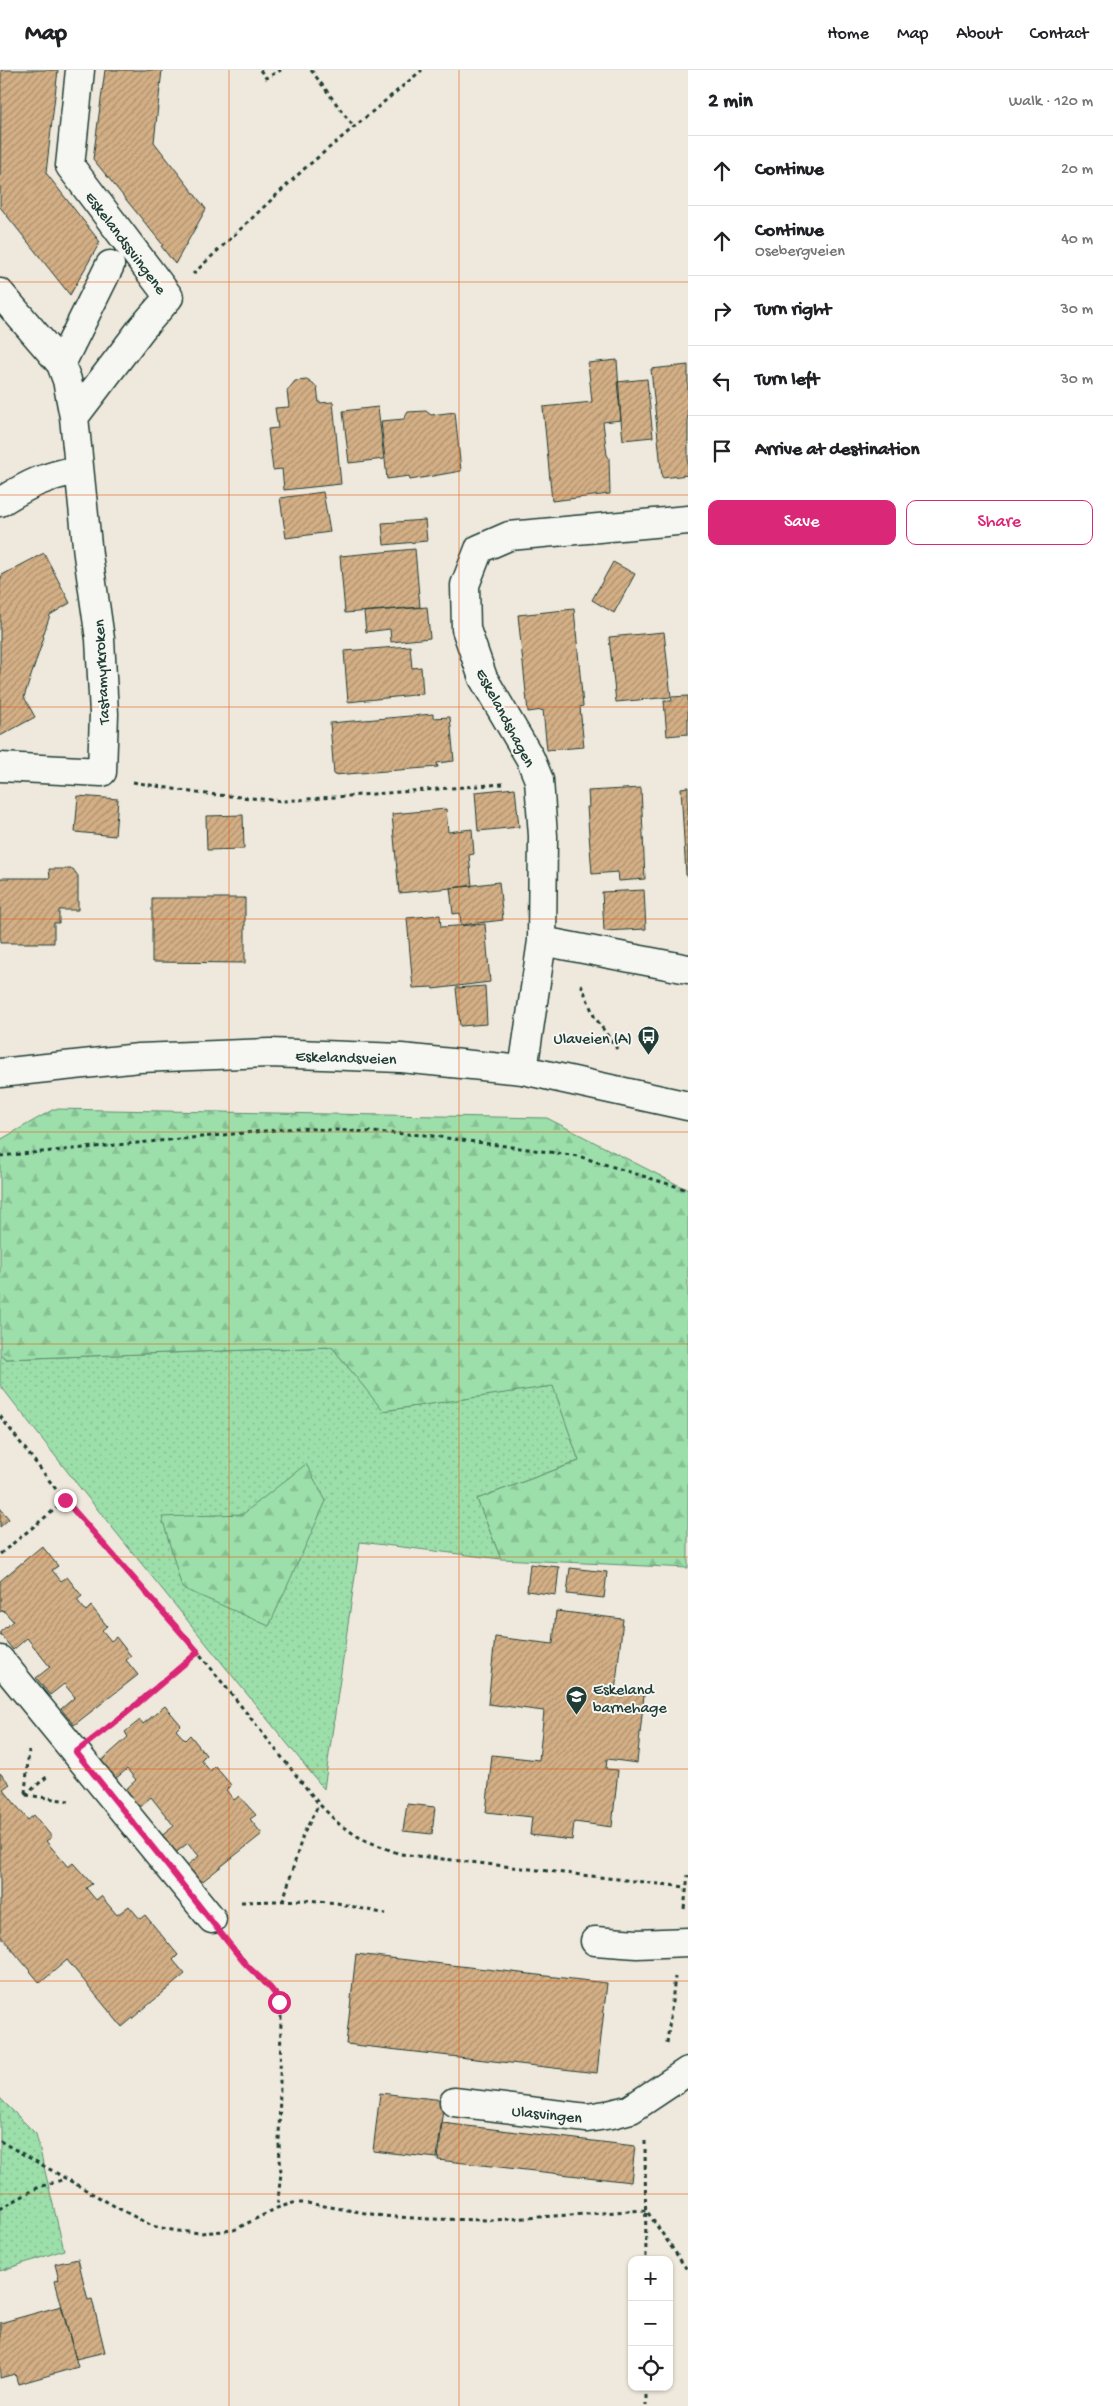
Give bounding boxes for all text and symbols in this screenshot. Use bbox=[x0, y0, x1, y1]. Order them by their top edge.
text: Map bbox=[25, 20, 67, 49]
text: Home bbox=[827, 24, 869, 45]
text: Map bbox=[897, 24, 928, 45]
text: About bbox=[956, 24, 1002, 45]
text: Contact bbox=[1030, 24, 1088, 45]
text: 2 min bbox=[708, 90, 753, 115]
text: Walk · 120 m bbox=[1009, 93, 1093, 112]
icon: ahead bbox=[708, 157, 736, 185]
text: Continue bbox=[755, 159, 824, 182]
text: 20 m bbox=[1061, 161, 1093, 180]
street label: Eskelandssvingene bbox=[79, 189, 169, 300]
text: Continue bbox=[755, 220, 824, 243]
icon: ahead bbox=[708, 227, 736, 255]
text: 40 m bbox=[1061, 231, 1093, 250]
text: Osebergveien bbox=[755, 243, 845, 262]
icon: right bbox=[708, 297, 736, 325]
text: Turn right bbox=[755, 299, 831, 322]
text: 30 m bbox=[1060, 301, 1093, 320]
icon: left bbox=[708, 367, 736, 395]
text: Turn left bbox=[755, 369, 819, 392]
text: 30 m bbox=[1060, 371, 1093, 390]
icon: arrive bbox=[708, 437, 736, 465]
text: Arrive at destination bbox=[755, 439, 919, 462]
button: Save bbox=[708, 500, 896, 545]
button: Share bbox=[906, 500, 1093, 545]
street label: Tastamyrkroken bbox=[91, 618, 116, 726]
street label: Eskelandshagen bbox=[470, 666, 538, 772]
bus stop icon: Ulaveien (A) bbox=[636, 1025, 660, 1056]
place label: Ulaveien (A) bbox=[553, 1031, 632, 1050]
street label: Eskelandsveien bbox=[295, 1048, 397, 1071]
route end bbox=[54, 1489, 77, 1512]
place label: Eskeland barnehage bbox=[593, 1682, 667, 1719]
school or university icon: Eskeland barnehage bbox=[565, 1685, 589, 1716]
route start bbox=[268, 1991, 291, 2014]
street label: Ulasvingen bbox=[511, 2103, 583, 2130]
map controls bbox=[628, 2256, 673, 2391]
button: + bbox=[628, 2256, 673, 2301]
button: − bbox=[628, 2301, 673, 2346]
button: locate bbox=[628, 2346, 673, 2391]

